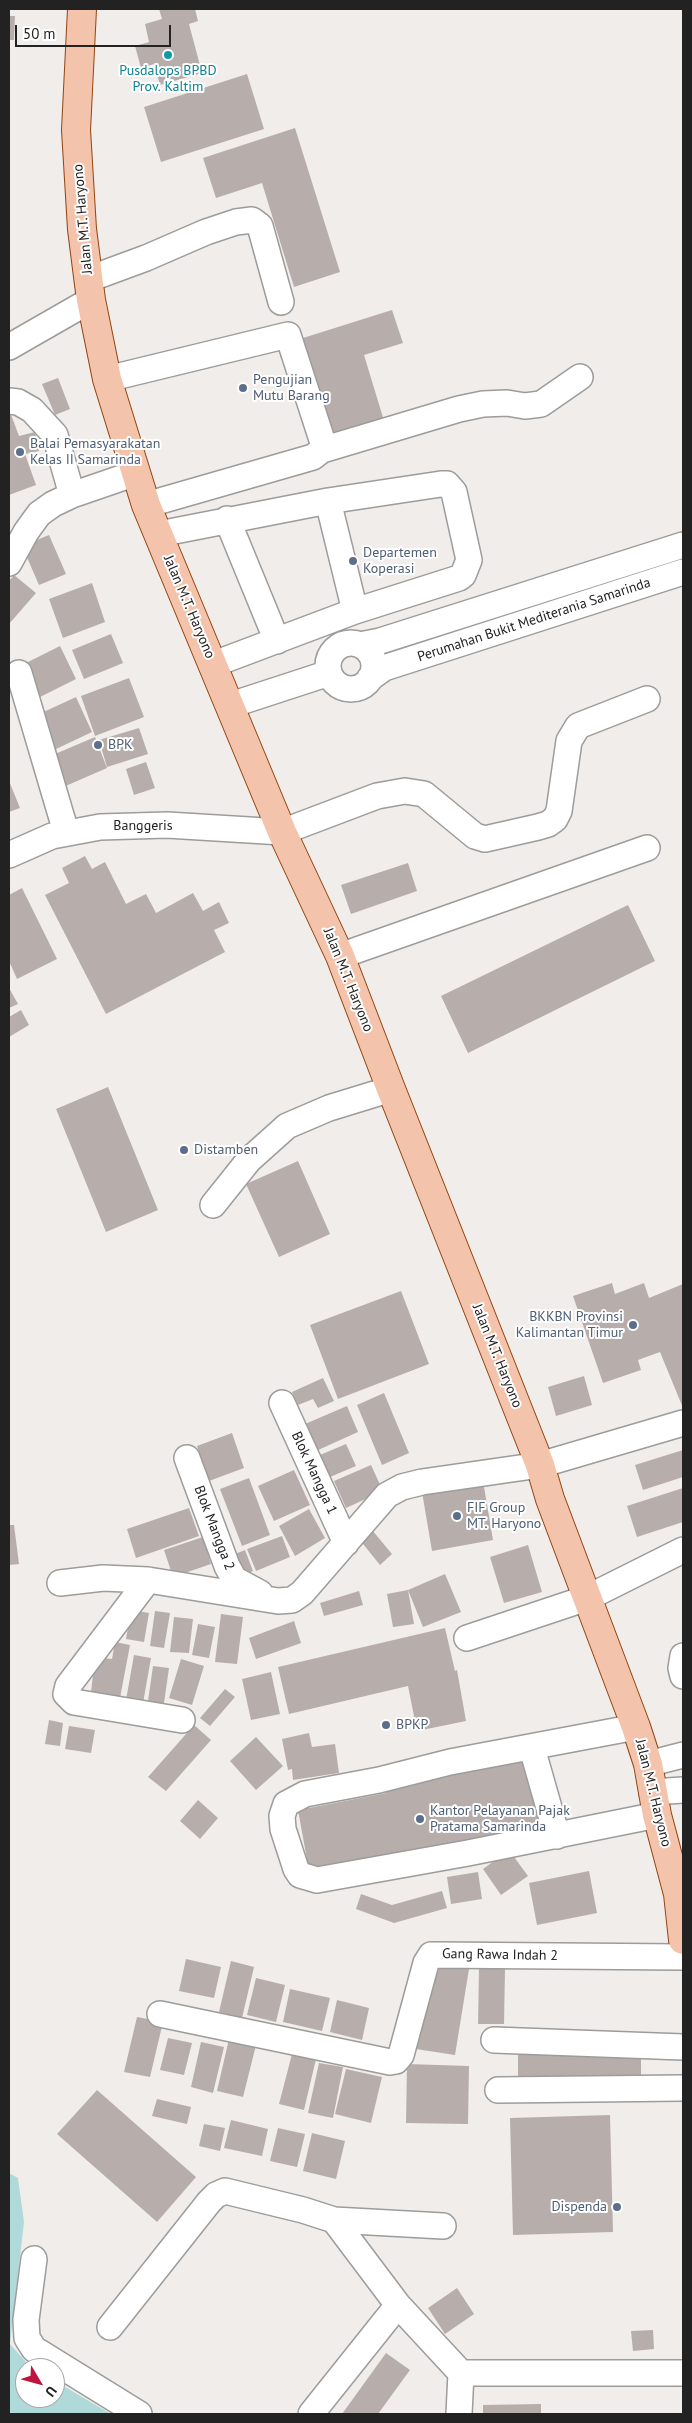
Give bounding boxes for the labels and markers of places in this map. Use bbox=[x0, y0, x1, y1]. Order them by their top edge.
marker: Pusdalops BPBD Prov. Kaltim bbox=[162, 49, 174, 61]
place label: Pusdalops BPBD Prov. Kaltim bbox=[119, 63, 217, 95]
place label: Pengujian Mutu Barang bbox=[253, 372, 330, 404]
marker: Pengujian Mutu Barang bbox=[237, 382, 249, 394]
place label: Balai Pemasyarakatan Kelas II Samarinda bbox=[30, 436, 160, 468]
marker: Balai Pemasyarakatan Kelas II Samarinda bbox=[14, 446, 26, 458]
place label: Departemen Koperasi bbox=[363, 545, 437, 578]
marker: Departemen Koperasi bbox=[347, 555, 359, 567]
place label: BPK bbox=[108, 737, 133, 753]
marker: BPK bbox=[92, 739, 104, 751]
place label: Distamben bbox=[194, 1142, 258, 1158]
marker: Distamben bbox=[178, 1144, 190, 1156]
place label: BKKBN Provinsi Kalimantan Timur bbox=[516, 1309, 623, 1341]
marker: BKKBN Provinsi Kalimantan Timur bbox=[627, 1319, 639, 1331]
place label: FIF Group MT. Haryono bbox=[467, 1500, 541, 1532]
marker: FIF Group MT. Haryono bbox=[451, 1510, 463, 1522]
place label: BPKP bbox=[396, 1717, 428, 1733]
marker: BPKP bbox=[380, 1719, 392, 1731]
place label: Kantor Pelayanan Pajak Pratama Samarinda bbox=[430, 1803, 570, 1835]
marker: Kantor Pelayanan Pajak Pratama Samarinda bbox=[414, 1813, 426, 1825]
place label: Dispenda bbox=[551, 2199, 607, 2215]
marker: Dispenda bbox=[611, 2201, 623, 2213]

